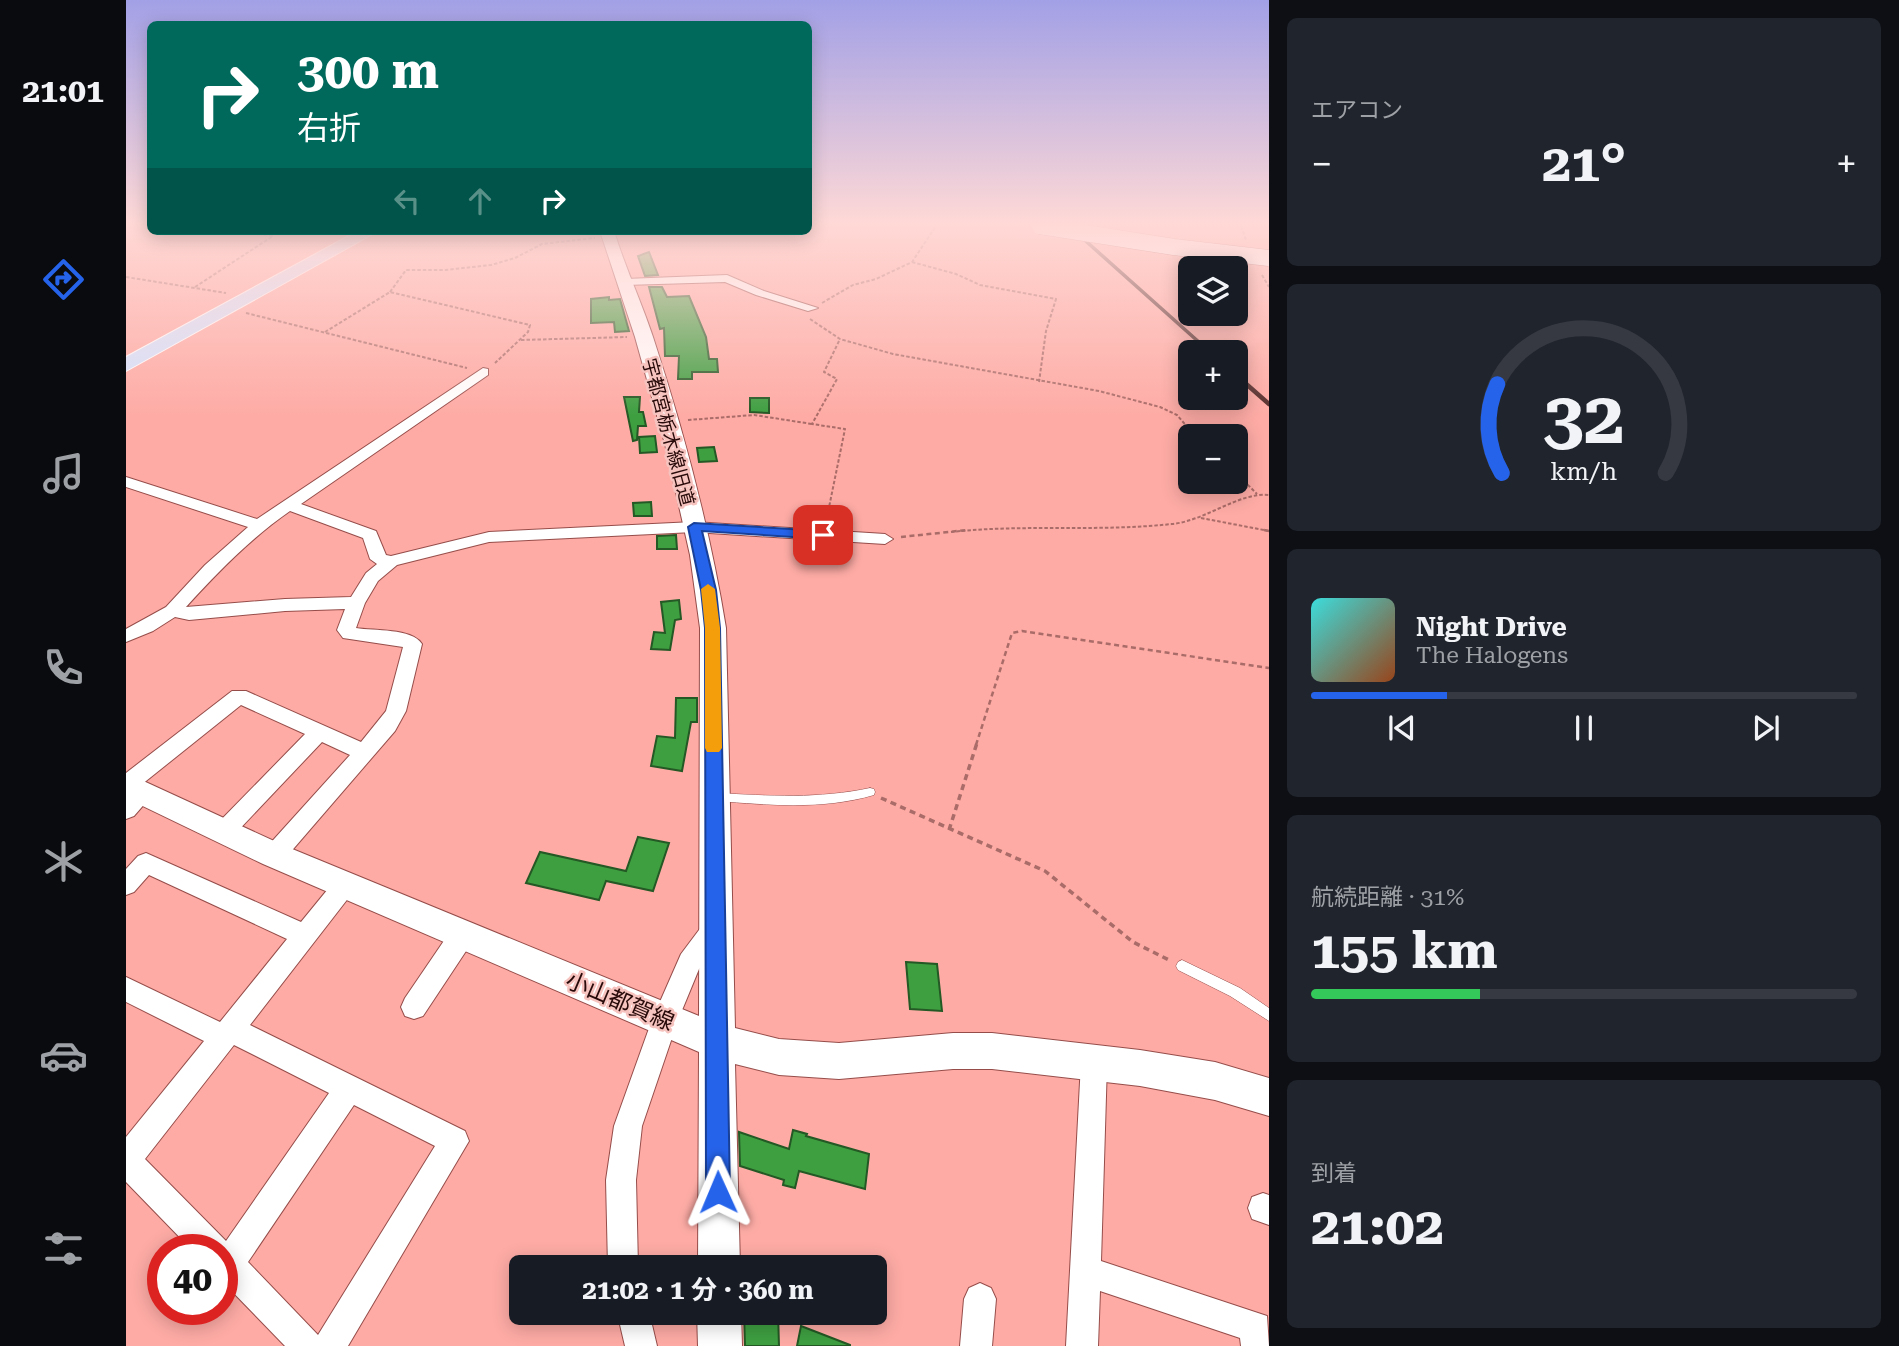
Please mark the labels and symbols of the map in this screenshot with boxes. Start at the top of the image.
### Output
street label: 宇都宮栃木線旧道 [638,356,699,509]
pin [793,505,853,565]
street label: 小山都賀線 [562,967,678,1036]
position arrow [681,1155,755,1229]
speed limit sign: 40 [147,1234,238,1325]

